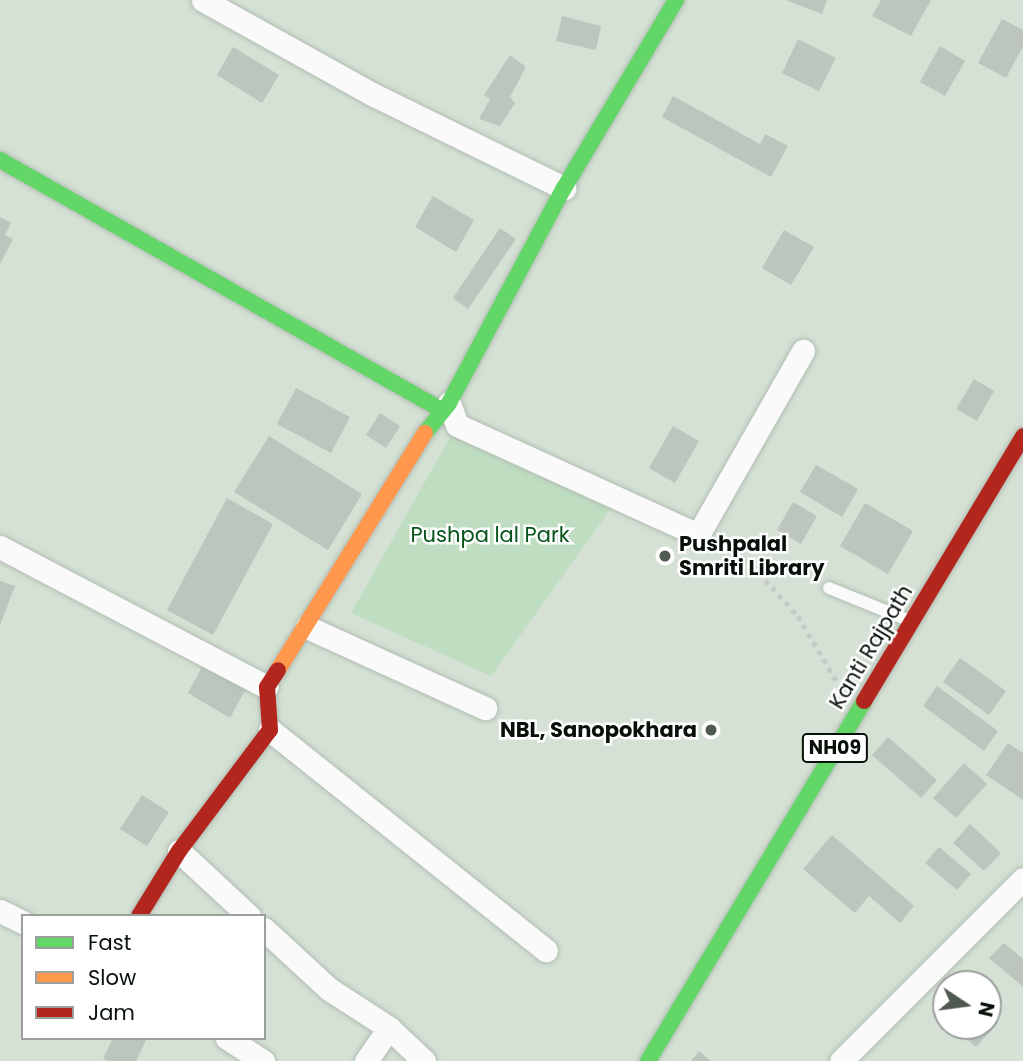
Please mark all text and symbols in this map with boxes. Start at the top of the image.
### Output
park label: Pushpa lal Park [410,522,570,548]
place label: Pushpalal Smriti Library [679,531,824,581]
marker: Pushpalal Smriti Library [657,548,673,564]
street label: Kanti Rajpath [824,580,918,714]
place label: NBL, Sanopokhara [500,717,697,743]
marker: NBL, Sanopokhara [703,722,719,738]
road number: NH09 [802,733,868,764]
legend [21,914,266,1040]
text: Fast [88,928,131,957]
text: Slow [88,963,136,992]
north arrow [932,970,1002,1040]
text: Jam [88,998,135,1027]
text: N [971,999,1001,1019]

